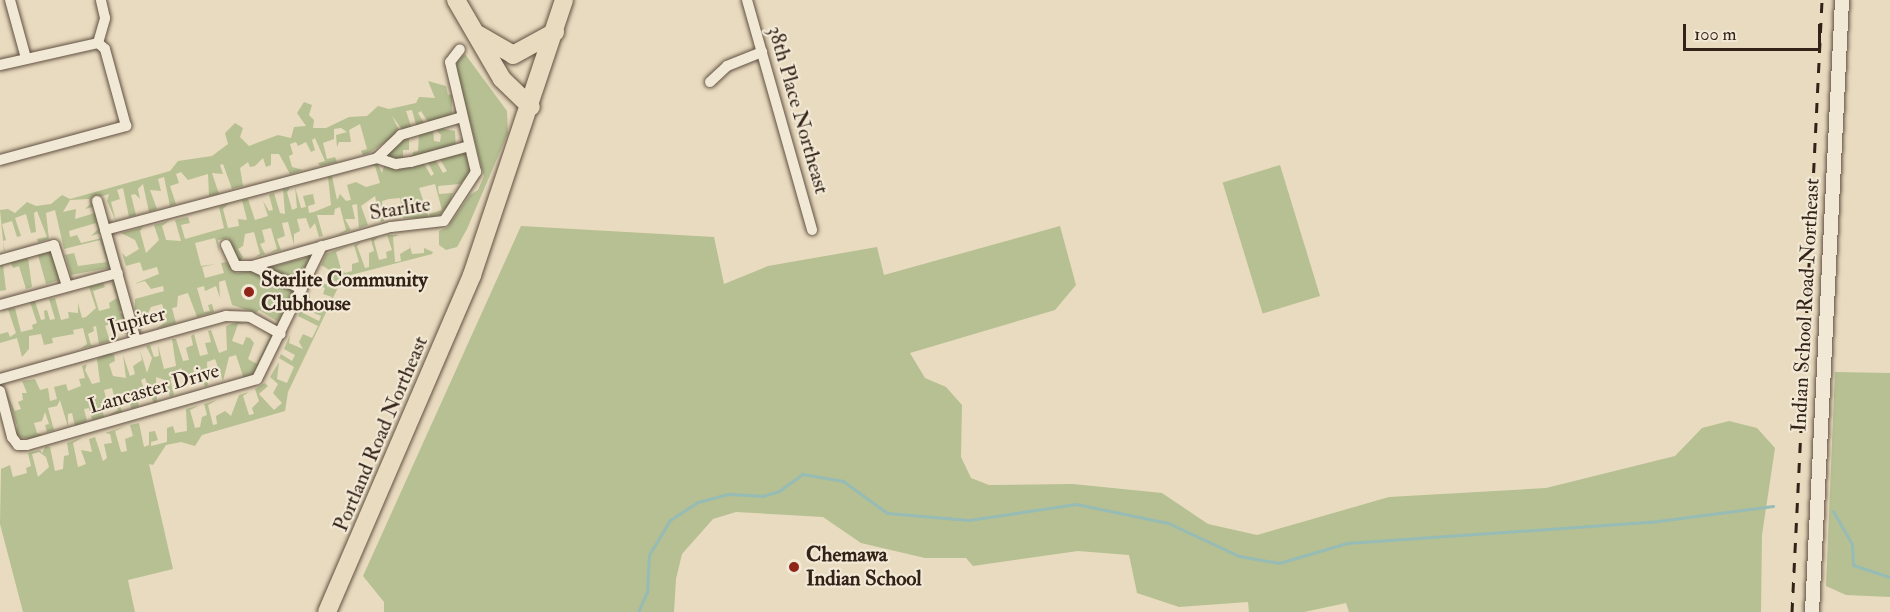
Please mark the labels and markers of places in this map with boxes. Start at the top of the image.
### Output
place label: Starlite Community Clubhouse [261,267,428,317]
marker: Starlite Community Clubhouse [242,285,256,299]
place label: Chemawa Indian School [806,542,922,592]
marker: Chemawa Indian School [787,560,801,574]

